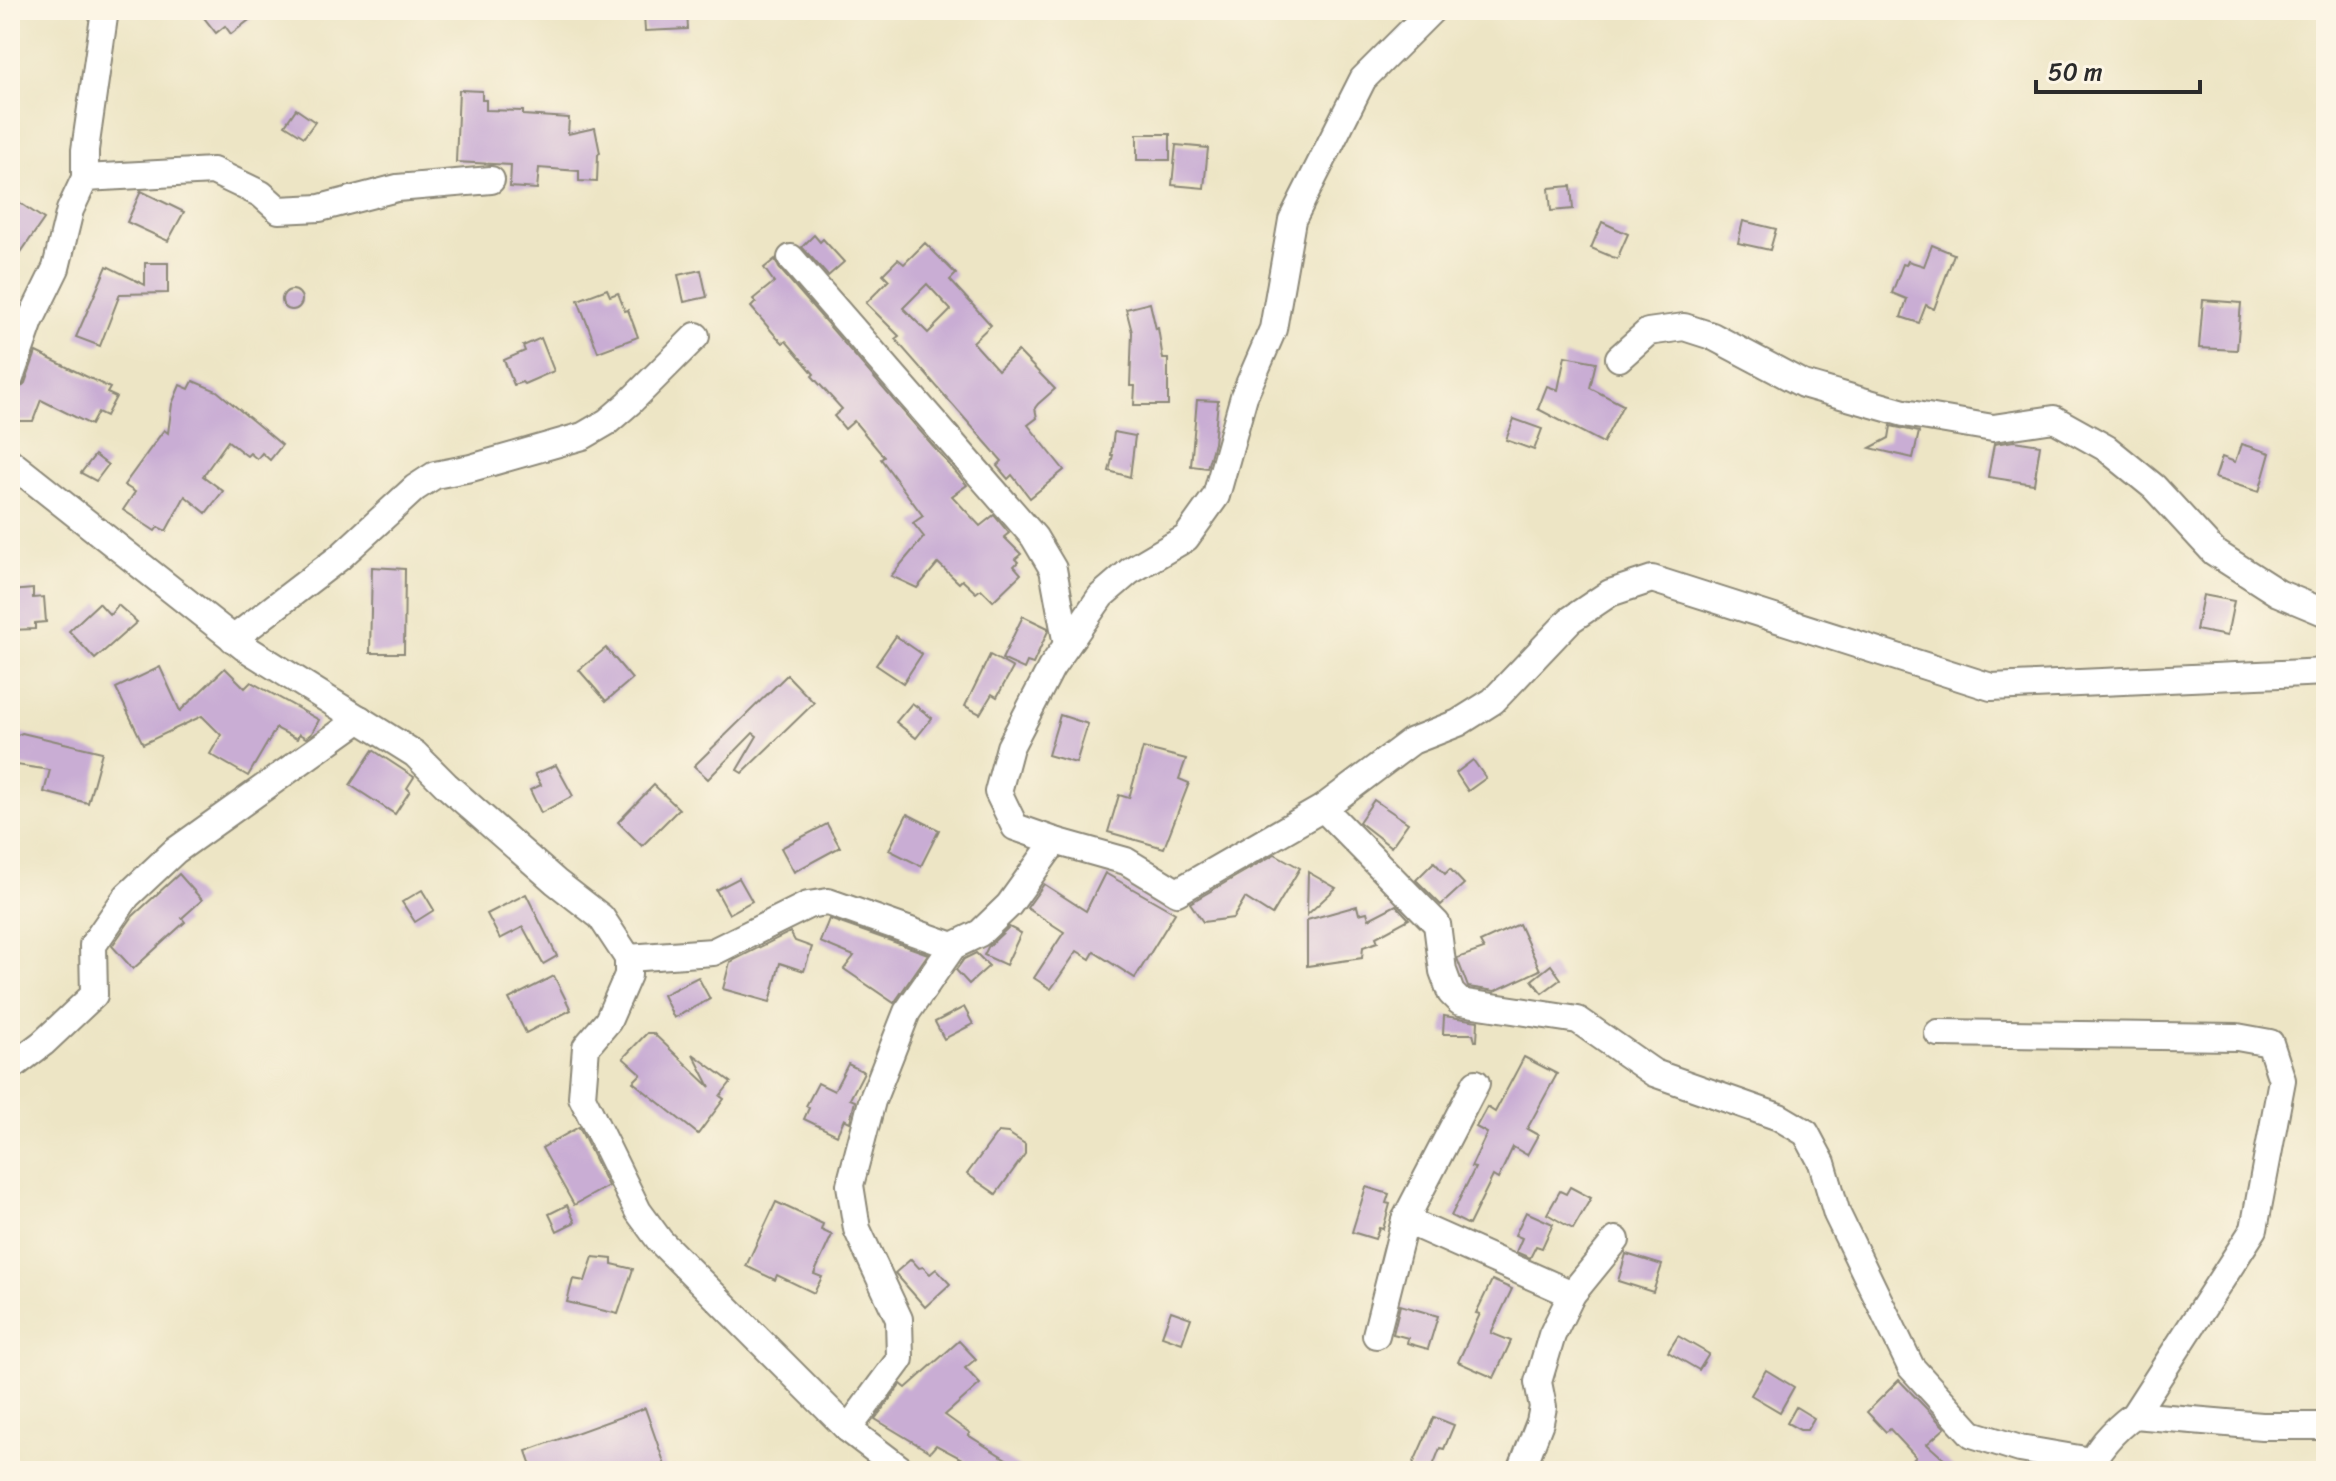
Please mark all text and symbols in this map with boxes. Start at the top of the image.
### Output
scale bar [2036,44,2200,94]
text: 50 m [2048,51,2103,93]

